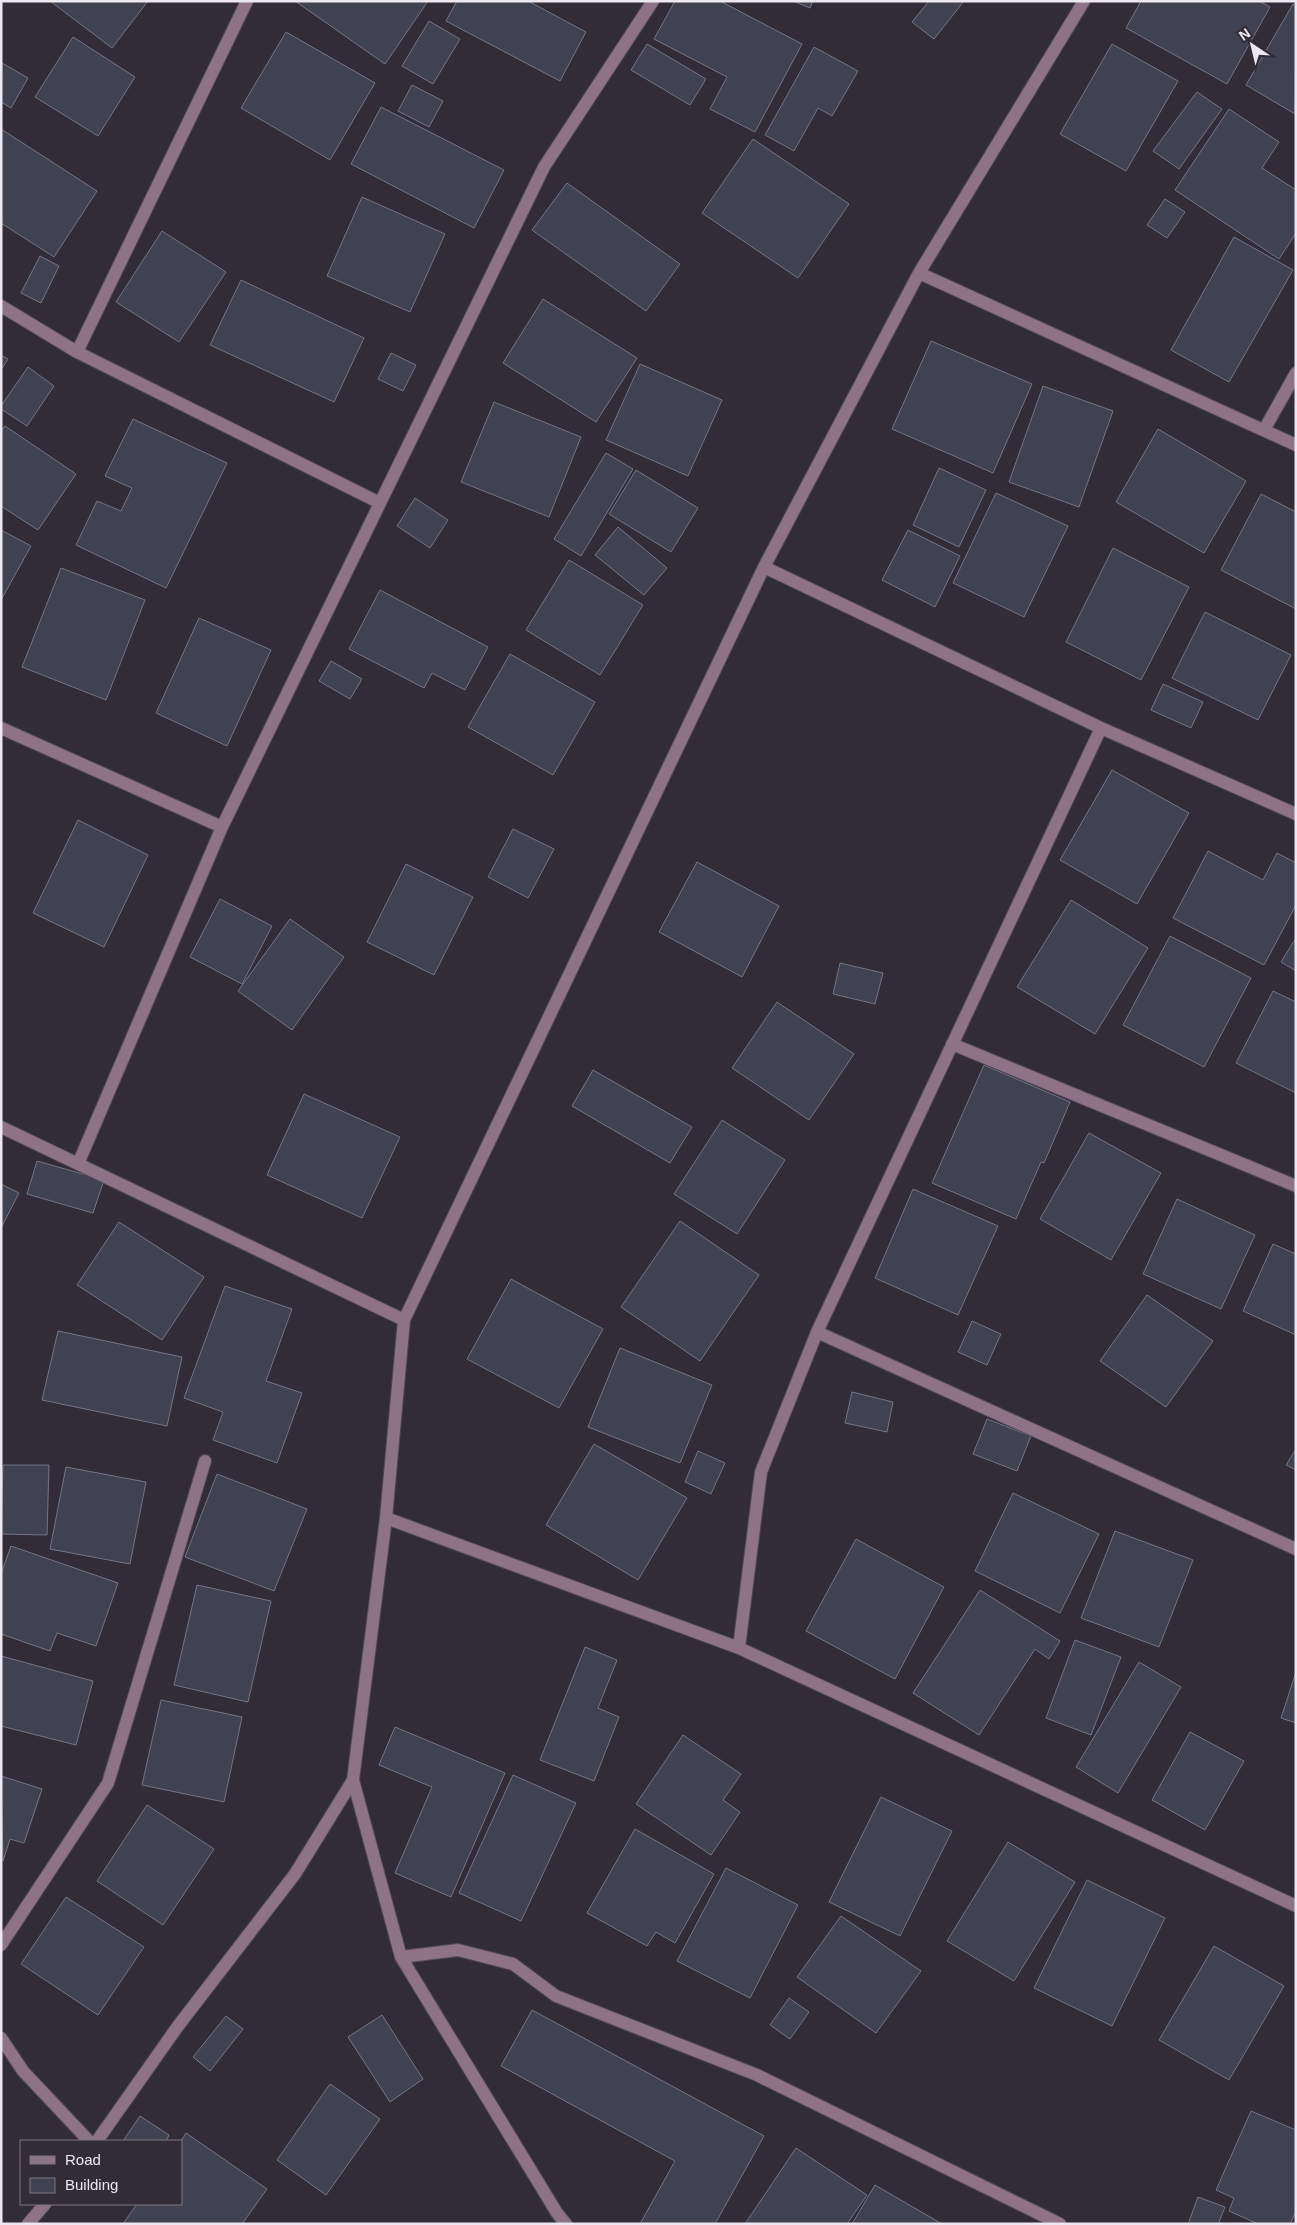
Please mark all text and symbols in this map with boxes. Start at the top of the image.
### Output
north arrow [1227,20,1277,70]
text: N [1236,25,1253,44]
legend [20,2140,182,2205]
text: Road [65,2151,101,2168]
text: Building [65,2176,118,2193]

